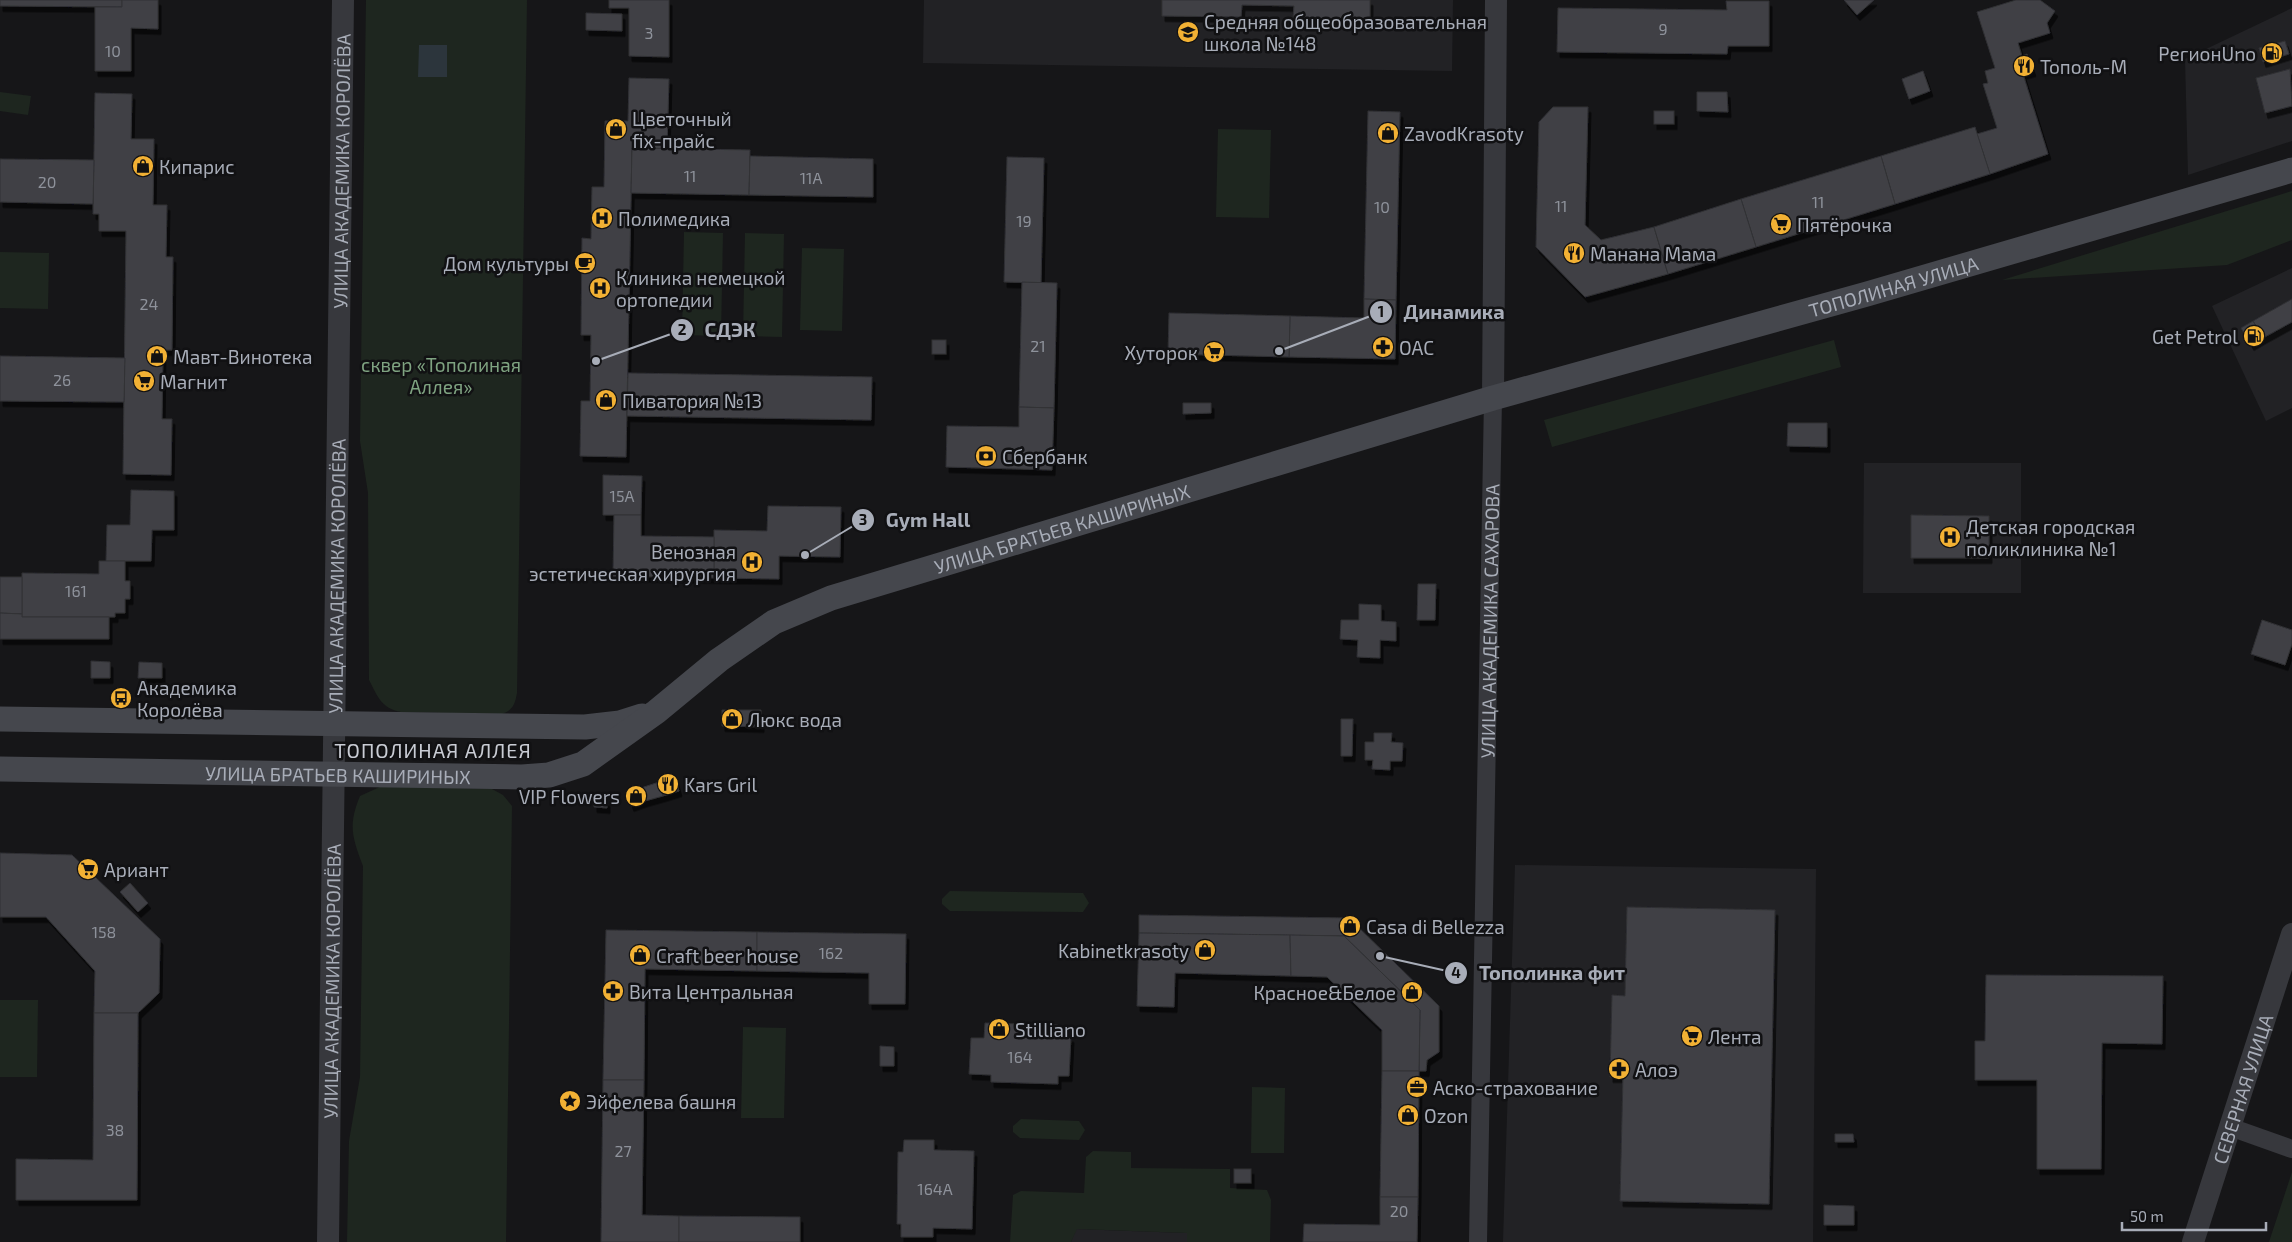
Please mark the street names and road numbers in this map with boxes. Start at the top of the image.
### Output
street label: УЛИЦА АКАДЕМИКА КОРОЛЁВА [328,33,354,309]
street label: ТОПОЛИНАЯ УЛИЦА [1806,251,1981,321]
street label: УЛИЦА АКАДЕМИКА КОРОЛЁВА [323,438,349,714]
street label: УЛИЦА БРАТЬЕВ КАШИРИНЫХ [931,479,1193,578]
street label: УЛИЦА АКАДЕМИКА САХАРОВА [1475,484,1503,759]
street label: УЛИЦА БРАТЬЕВ КАШИРИНЫХ [205,761,471,788]
street label: УЛИЦА АКАДЕМИКА КОРОЛЁВА [318,843,344,1119]
street label: СЕВЕРНАЯ УЛИЦА [2207,1011,2277,1166]

